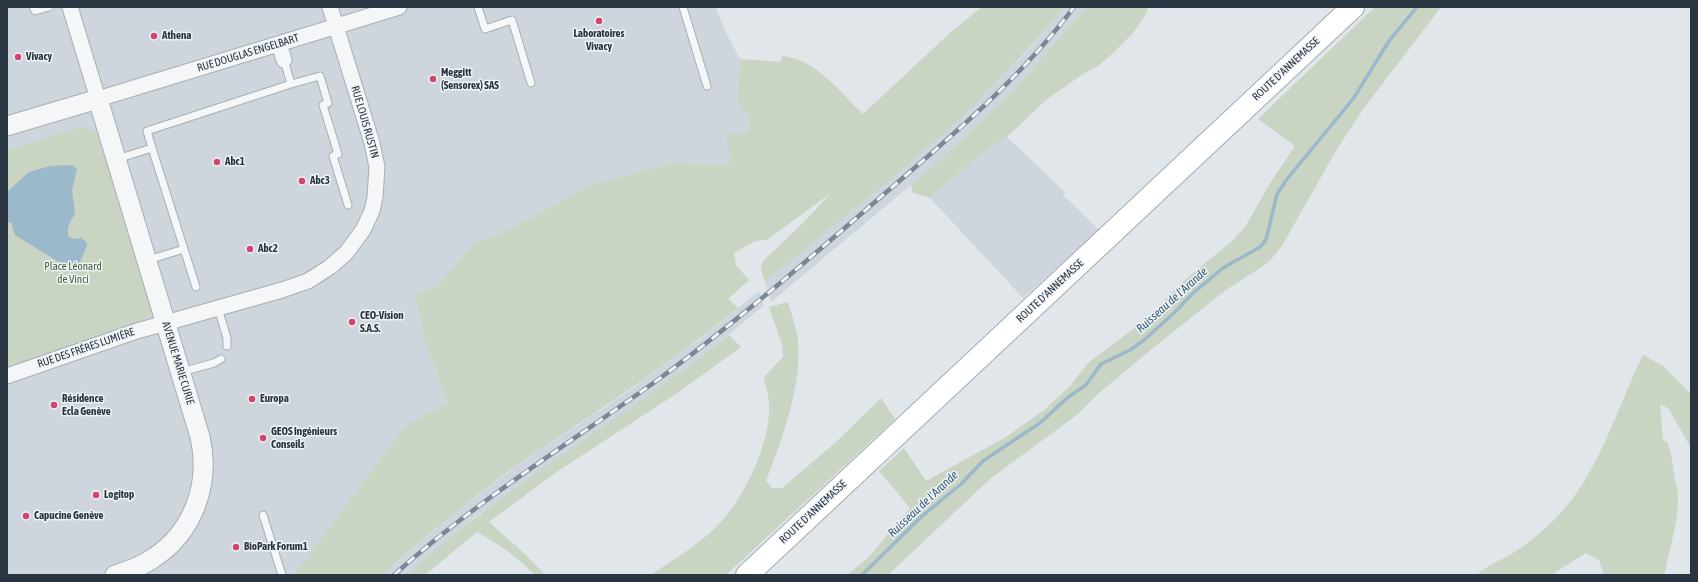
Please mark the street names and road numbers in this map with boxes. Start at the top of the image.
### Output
street label: RUE DOUGLAS ENGELBART [196,31,300,75]
street label: ROUTE D'ANNEMASSE [1250,34,1322,104]
street label: RUE LOUIS RUSTIN [348,84,382,160]
street label: ROUTE D'ANNEMASSE [1014,256,1086,326]
street label: AVENUE MARIE CURIE [159,320,197,406]
street label: RUE DES FRÈRES LUMIÈRE [36,325,136,371]
street label: ROUTE D'ANNEMASSE [777,477,849,547]

